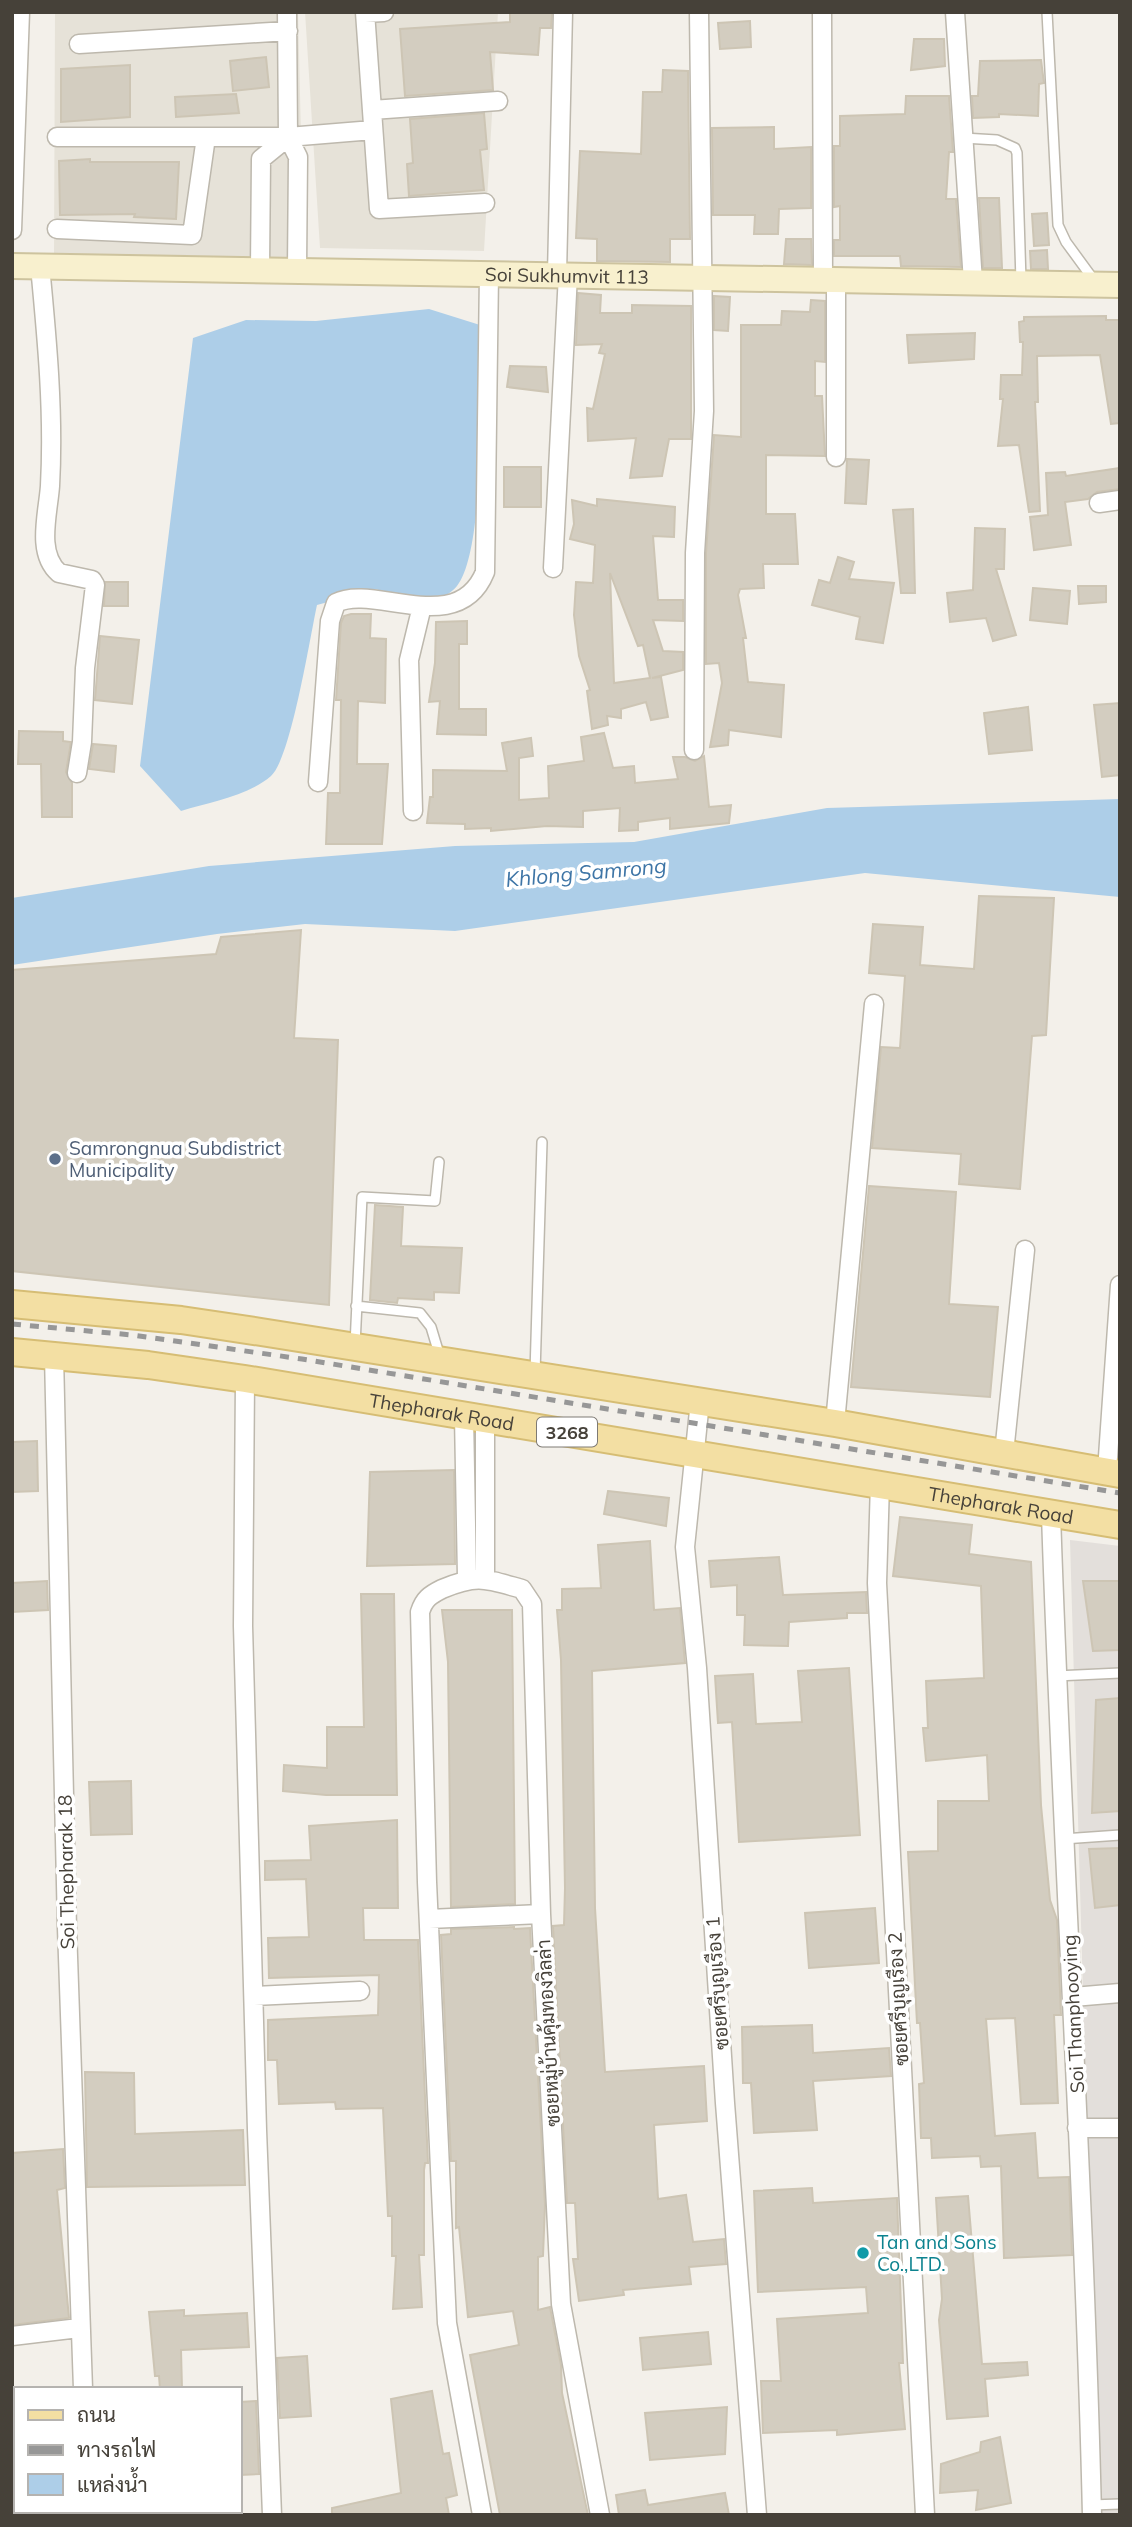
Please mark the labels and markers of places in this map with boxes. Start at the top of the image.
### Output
place label: Samrongnua Subdistrict Municipality [69,1136,282,1182]
marker: Samrongnua Subdistrict Municipality [47,1151,63,1167]
place label: Tan and Sons Co.,LTD. [877,2230,997,2276]
marker: Tan and Sons Co.,LTD. [855,2245,871,2261]

